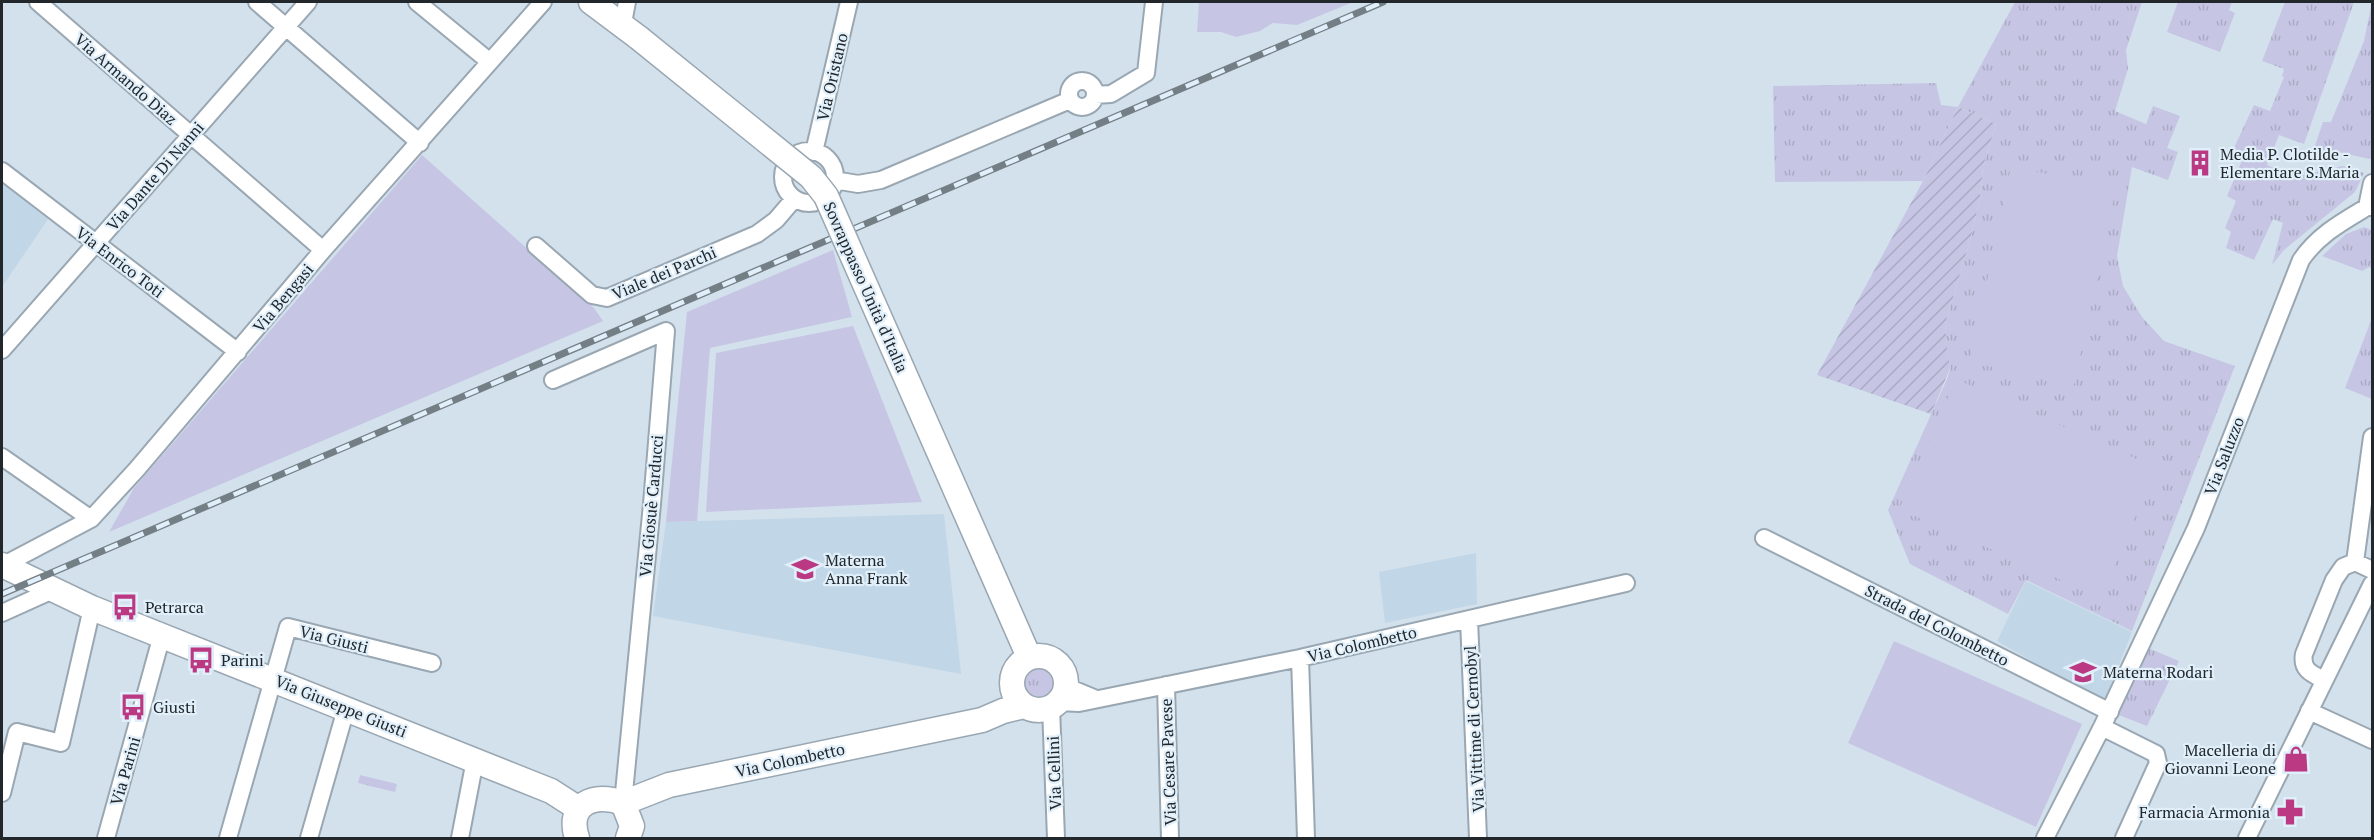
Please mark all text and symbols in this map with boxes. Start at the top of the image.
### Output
street label: Via Armando Diaz [70,28,182,130]
street label: Via Oristano [811,31,853,123]
street label: Via Dante Di Nanni [101,117,209,235]
place label: Media P. Clotilde - Elementare S.Maria [2220,143,2360,183]
building icon: Media P. Clotilde - Elementare S.Maria [2185,148,2215,178]
street label: Sovrappasso Unità d'Italia [818,198,914,376]
street label: Via Enrico Toti [71,221,169,303]
street label: Viale dei Parchi [608,241,720,305]
street label: Via Bengasi [248,259,318,337]
street label: Via Saluzzo [2199,414,2249,498]
street label: Via Giosuè Carducci [634,434,668,578]
place label: Materna Anna Frank [825,549,908,589]
school or university icon: Materna Anna Frank [790,554,820,584]
street label: Strada del Colombetto [1861,579,2013,671]
bus stop icon: Petrarca [110,592,140,622]
place label: Petrarca [145,596,204,618]
street label: Via Giusti [297,620,371,658]
street label: Via Colombetto [1305,621,1419,667]
bus stop icon: Parini [186,645,216,675]
street label: Via Vittime di Cernobyl [1459,645,1489,813]
place label: Parini [221,649,264,671]
school or university icon: Materna Rodari [2068,657,2098,687]
place label: Materna Rodari [2103,661,2213,683]
street label: Via Giuseppe Giusti [272,669,410,743]
bus stop icon: Giusti [118,692,148,722]
place label: Giusti [153,696,196,718]
street label: Via Cesare Pavese [1155,698,1181,826]
street label: Via Parini [105,734,145,808]
street label: Via Cellini [1042,735,1066,811]
street label: Via Colombetto [733,738,847,782]
place label: Macelleria di Giovanni Leone [2164,739,2276,779]
shop icon: Macelleria di Giovanni Leone [2281,744,2311,774]
pharmacy icon: Farmacia Armonia [2275,797,2305,827]
place label: Farmacia Armonia [2139,801,2270,823]

